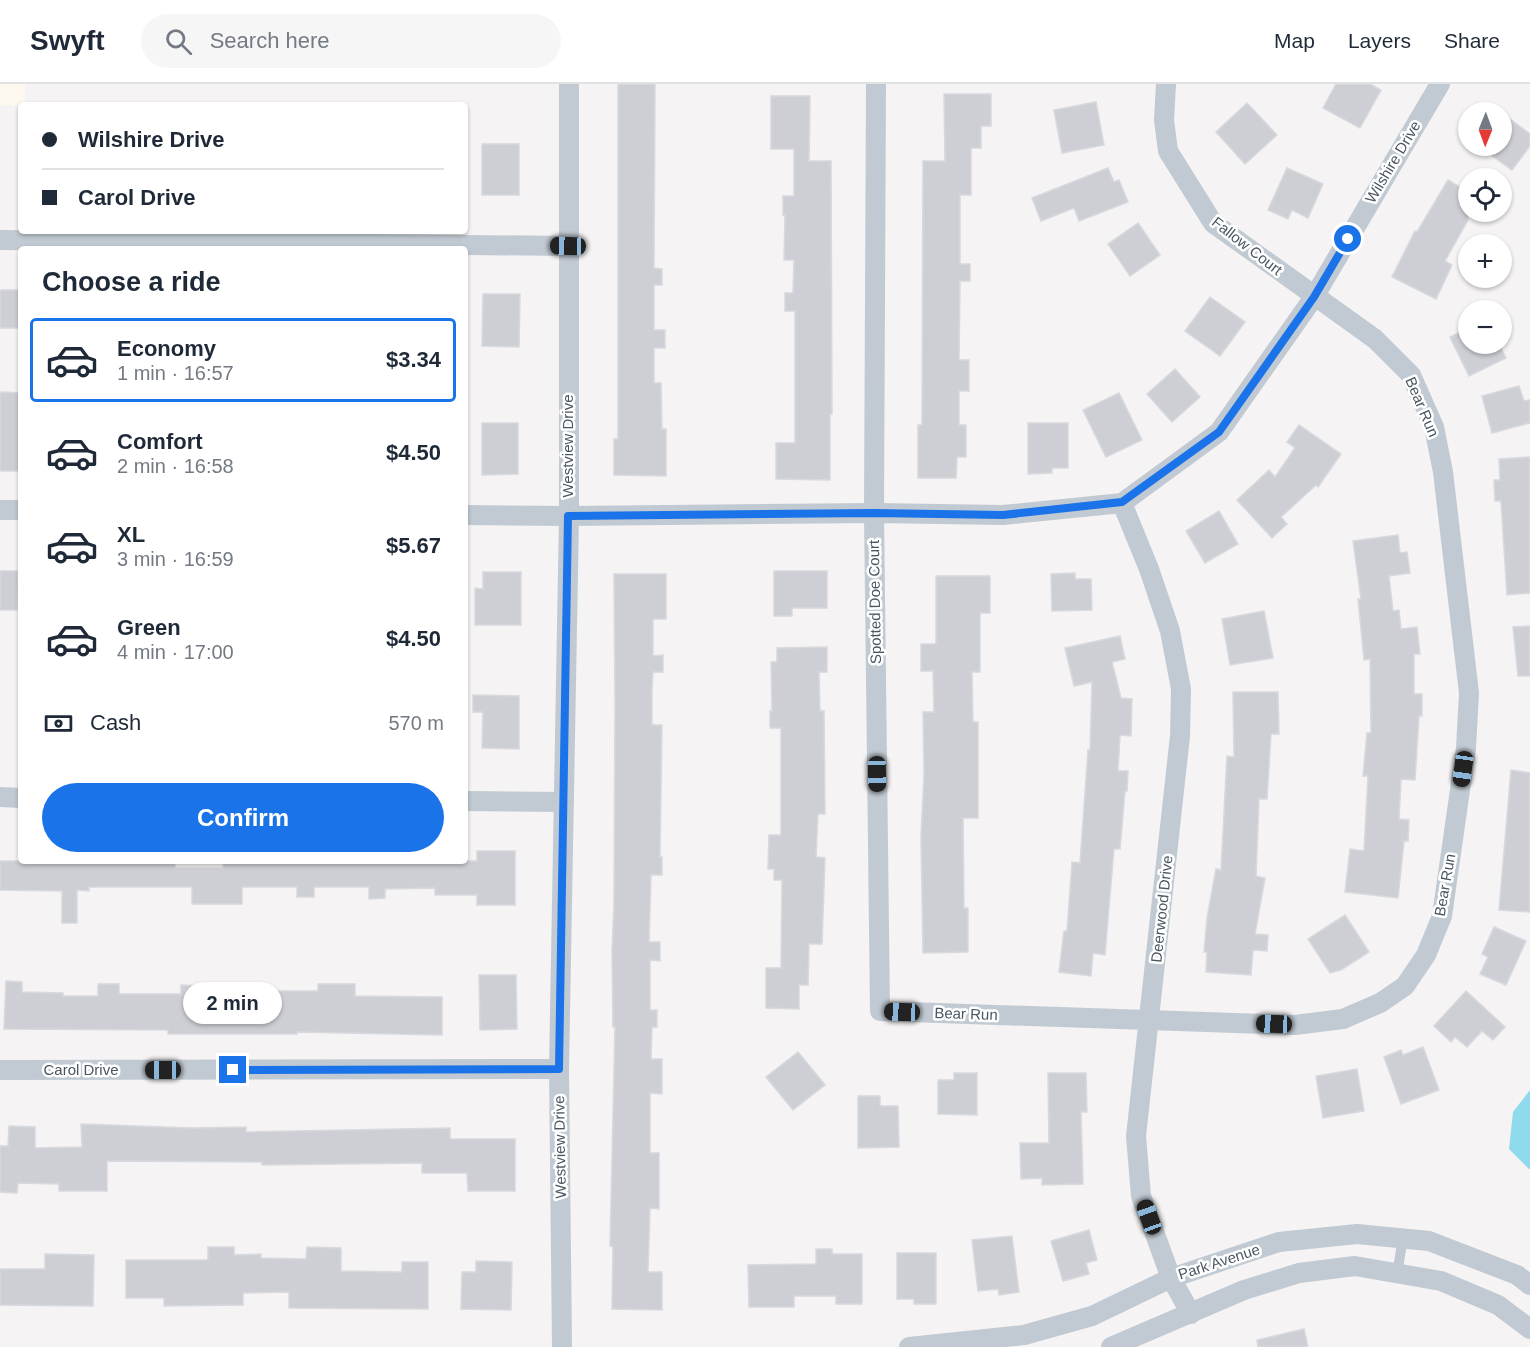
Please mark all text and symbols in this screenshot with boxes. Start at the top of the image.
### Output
search box [141,14,561,68]
text: Swyft [30,25,105,56]
icon: search [162,25,195,58]
text: Search here [210,28,330,53]
text: Map [1274,29,1315,52]
text: Layers [1348,29,1411,52]
text: Share [1444,29,1500,52]
north arrow [1458,102,1512,156]
map controls [1458,102,1512,354]
street label: Wilshire Drive [1361,118,1424,206]
text: Wilshire Drive [78,127,225,152]
button: locate [1458,168,1512,222]
text: Carol Drive [78,185,195,210]
street label: Fallow Court [1209,213,1286,279]
route start [1334,225,1361,252]
button: + [1458,234,1512,288]
car [550,237,586,255]
text: Choose a ride [42,267,221,297]
button: − [1458,300,1512,354]
icon: car [45,333,99,387]
text: Economy [117,336,216,361]
text: $3.34 [386,347,441,372]
text: 1 min · 16:57 [117,362,234,384]
street label: Bear Run [1402,374,1443,439]
street label: Westview Drive [559,394,576,498]
icon: car [45,426,99,480]
text: Comfort [117,429,203,454]
text: $4.50 [386,440,441,465]
text: 2 min · 16:58 [117,455,234,477]
icon: car [45,519,99,573]
text: XL [117,522,145,547]
text: $5.67 [386,533,441,558]
street label: Spotted Doe Court [865,539,884,664]
text: 3 min · 16:59 [117,548,234,570]
icon: car [45,612,99,666]
text: Green [117,615,181,640]
text: $4.50 [386,626,441,651]
text: 4 min · 17:00 [117,641,234,663]
icon: cash [42,707,75,740]
text: Cash [90,710,141,735]
text: 570 m [388,712,444,734]
car [1452,750,1474,788]
car [868,756,886,792]
button: Confirm [42,783,444,852]
street label: Bear Run [1431,852,1458,918]
street label: Deerwood Drive [1147,855,1176,963]
callout: 2 min [184,983,282,1025]
text: 2 min [206,992,259,1014]
car [884,1002,920,1022]
street label: Bear Run [934,1004,998,1023]
car [1256,1014,1292,1034]
route end [219,1056,246,1083]
street label: Carol Drive [43,1061,119,1078]
car [145,1061,181,1079]
street label: Westview Drive [550,1095,569,1199]
car [1134,1197,1164,1237]
street label: Park Avenue [1176,1240,1262,1283]

